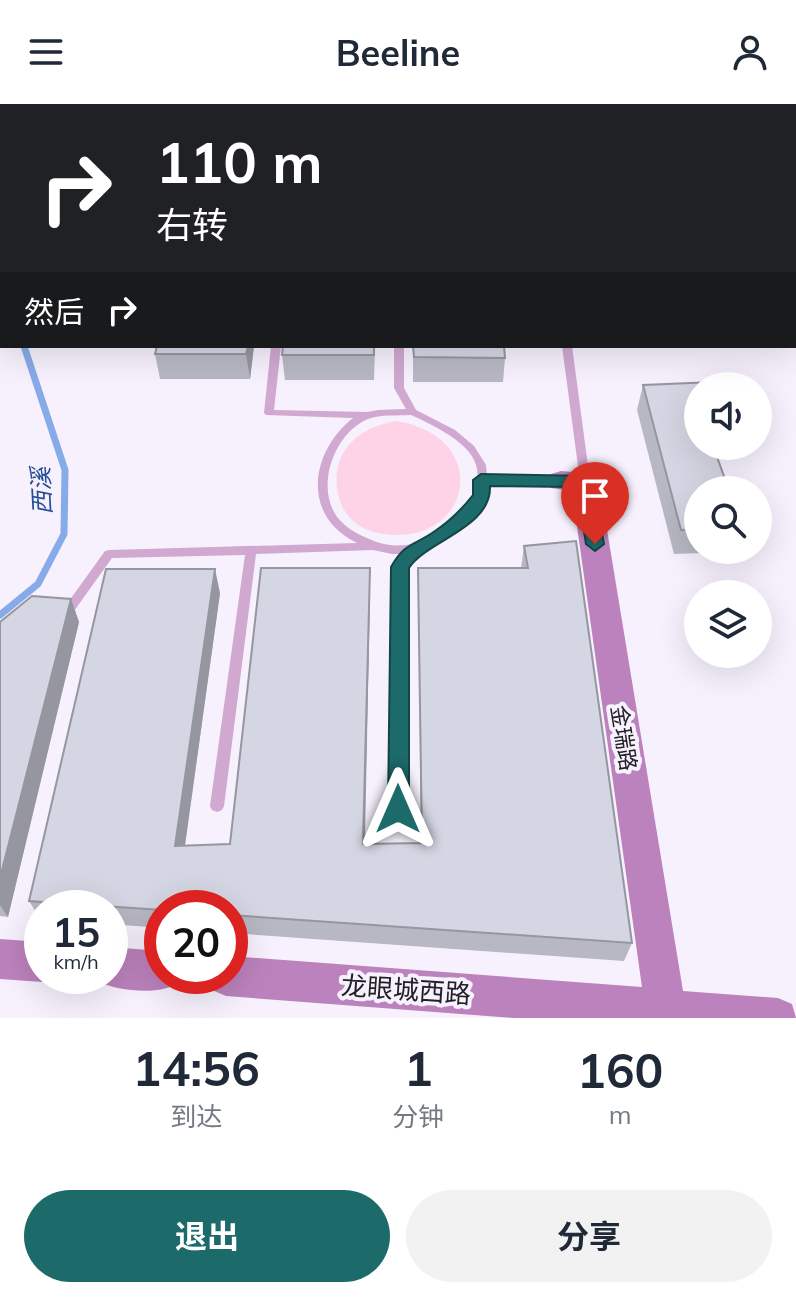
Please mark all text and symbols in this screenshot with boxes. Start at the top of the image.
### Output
icon: menu [24,30,68,74]
text: Beeline [336,30,460,75]
icon: person [728,30,772,74]
text: 110 m [156,127,323,197]
icon: right [24,136,128,240]
text: 右转 [156,202,228,247]
icon: right [100,288,144,332]
text: 然后 [24,293,84,331]
map controls [684,372,772,668]
button: sound [684,372,772,460]
pin [561,462,629,544]
water label: 西溪 [25,463,57,516]
icon: arrive [573,474,617,518]
button: search [684,476,772,564]
button: layers [684,580,772,668]
street label: 金瑞路 [605,703,643,773]
position arrow [356,767,440,851]
speed limit sign: 20 [144,890,248,994]
text: 15 [52,907,100,957]
text: km/h [53,949,99,974]
street label: 龙眼城西路 [340,969,472,1010]
text: 14:56 [133,1038,260,1098]
text: 1 [404,1038,433,1098]
text: 160 [577,1040,663,1100]
text: m [609,1098,632,1131]
text: 到达 [170,1100,222,1133]
text: 分钟 [392,1100,444,1133]
button: 退出 [24,1190,390,1282]
button: 分享 [406,1190,772,1282]

